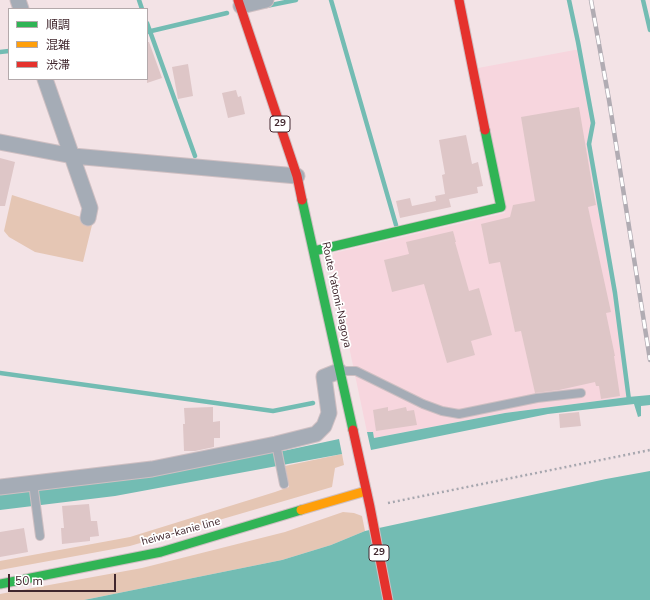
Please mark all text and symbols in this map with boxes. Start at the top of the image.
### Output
legend [8,8,148,80]
text: 順調 [46,17,70,33]
text: 混雑 [46,37,70,53]
text: 渋滞 [46,57,70,73]
road number: 29 [270,116,290,132]
street label: Route Yatomi-Nagoya [318,241,354,349]
street label: heiwa-kanie line [140,515,222,549]
road number: 29 [369,545,389,561]
scale bar [10,566,118,592]
text: 50 m [15,573,43,589]

